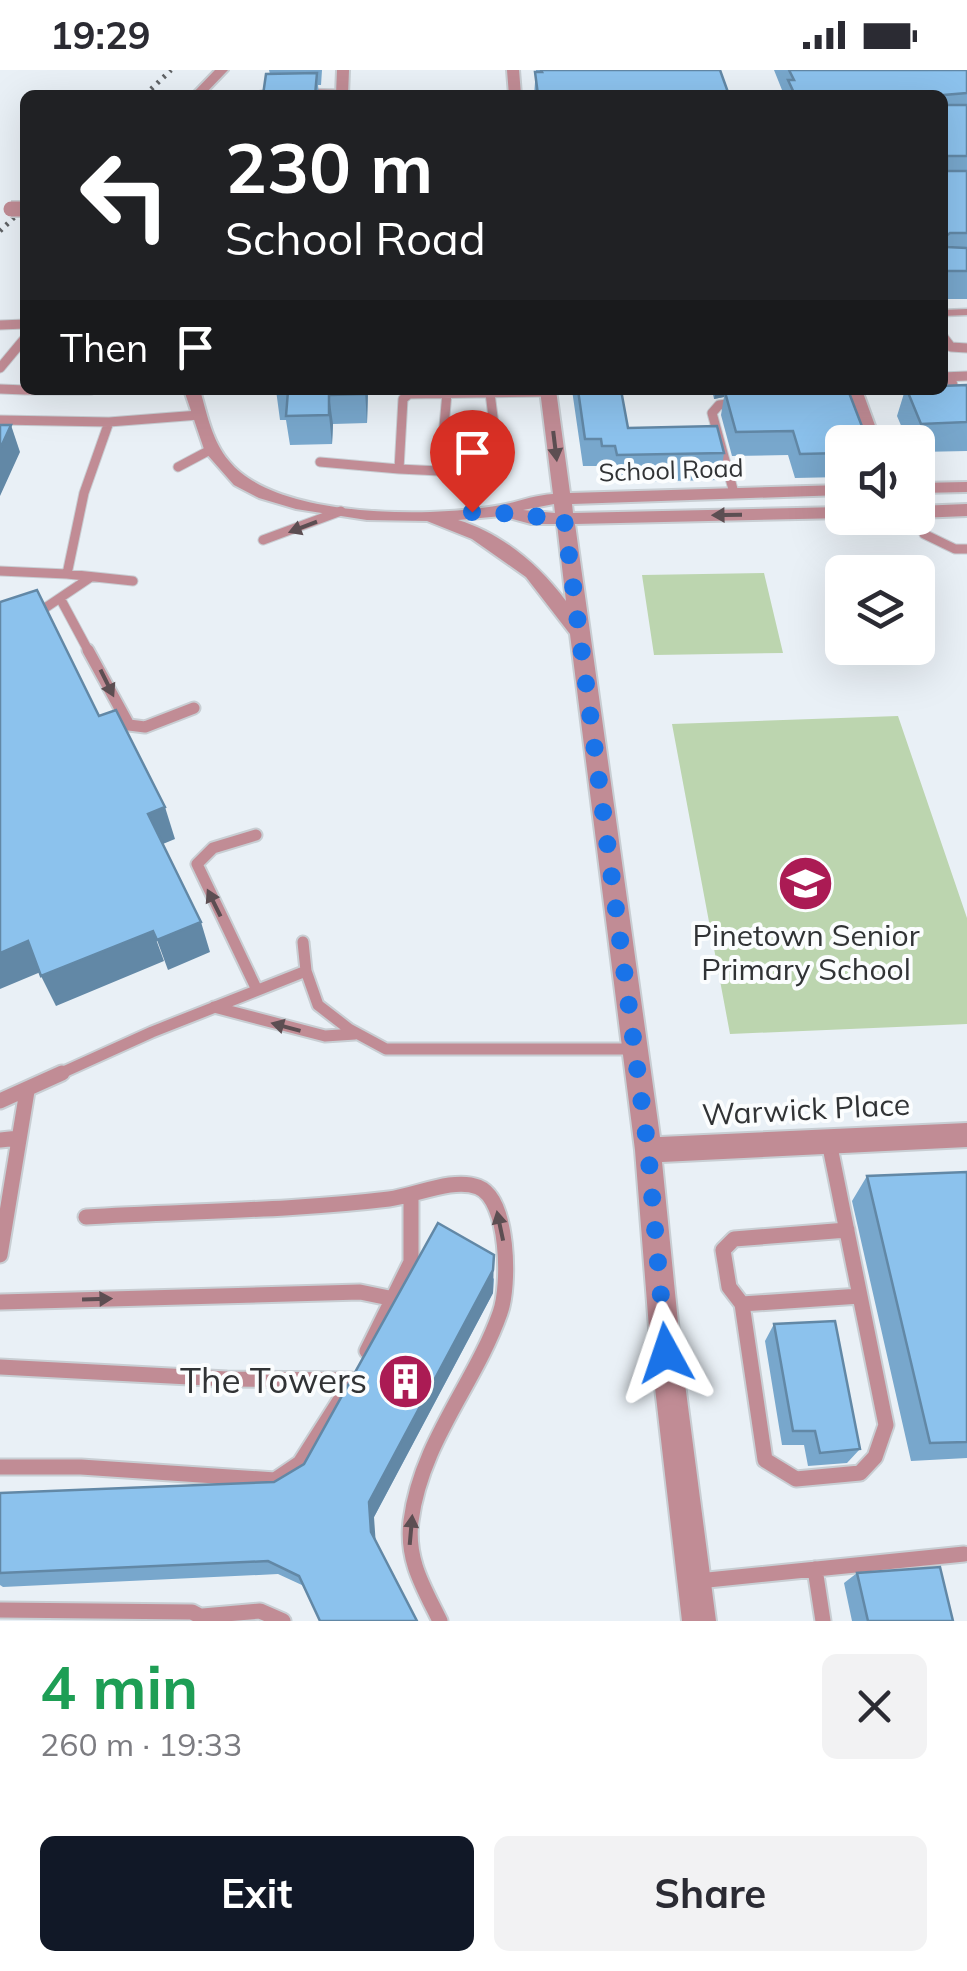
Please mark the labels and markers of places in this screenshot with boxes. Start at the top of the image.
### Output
pin [430,410,515,513]
school or university icon: Pinetown Senior Primary School [776,854,836,914]
place label: Pinetown Senior Primary School [692,916,920,988]
building icon: The Towers [376,1351,436,1411]
place label: The Towers [180,1358,367,1402]

